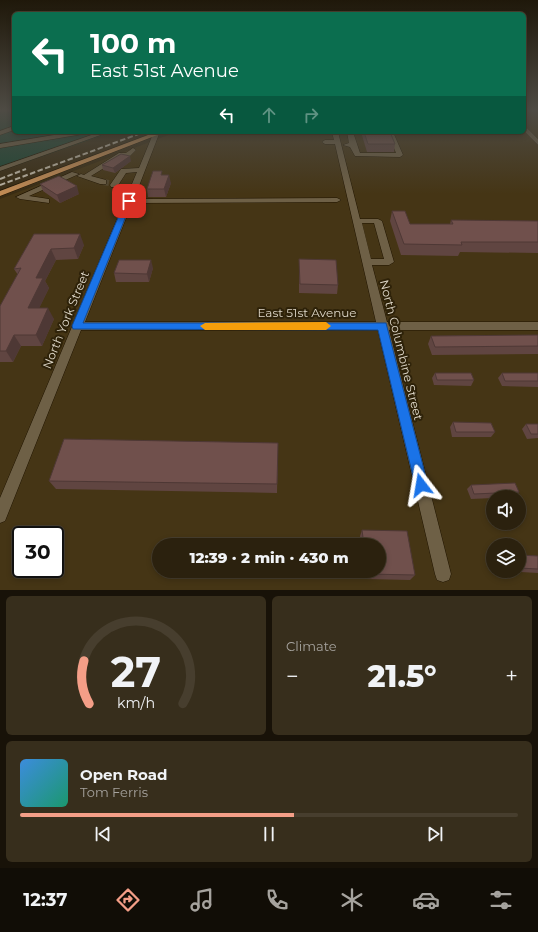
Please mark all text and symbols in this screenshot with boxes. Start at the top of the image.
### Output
text: 100 m [90,26,176,60]
icon: left [24,28,76,80]
text: East 51st Avenue [90,60,239,82]
icon: left [216,104,238,126]
icon: ahead [258,104,280,126]
icon: right [300,104,322,126]
pin [112,184,146,218]
icon: arrive [118,190,140,212]
street label: North York Street [39,269,92,371]
street label: North Columbine Street [377,278,426,422]
street label: East 51st Avenue [257,305,357,320]
position arrow [400,464,442,506]
map controls [486,490,526,578]
button: sound [486,490,526,530]
speed limit sign: 30 [12,526,64,578]
button: layers [486,538,526,578]
text: 12:39 · 2 min · 430 m [189,548,349,567]
text: Climate [286,638,337,654]
text: 27 [111,646,161,696]
text: 21.5° [367,658,437,695]
text: − [286,663,299,690]
text: + [505,663,518,690]
text: km/h [117,693,155,711]
text: Open Road [80,765,168,784]
text: Tom Ferris [80,784,148,800]
icon: previous [92,823,114,845]
icon: pause [258,823,280,845]
icon: next [424,823,446,845]
icon: directions [114,886,142,914]
icon: music [188,886,216,914]
icon: phone [263,886,291,914]
icon: climate [338,886,366,914]
icon: car [412,886,440,914]
icon: filters [487,886,515,914]
text: 12:37 [23,889,67,911]

